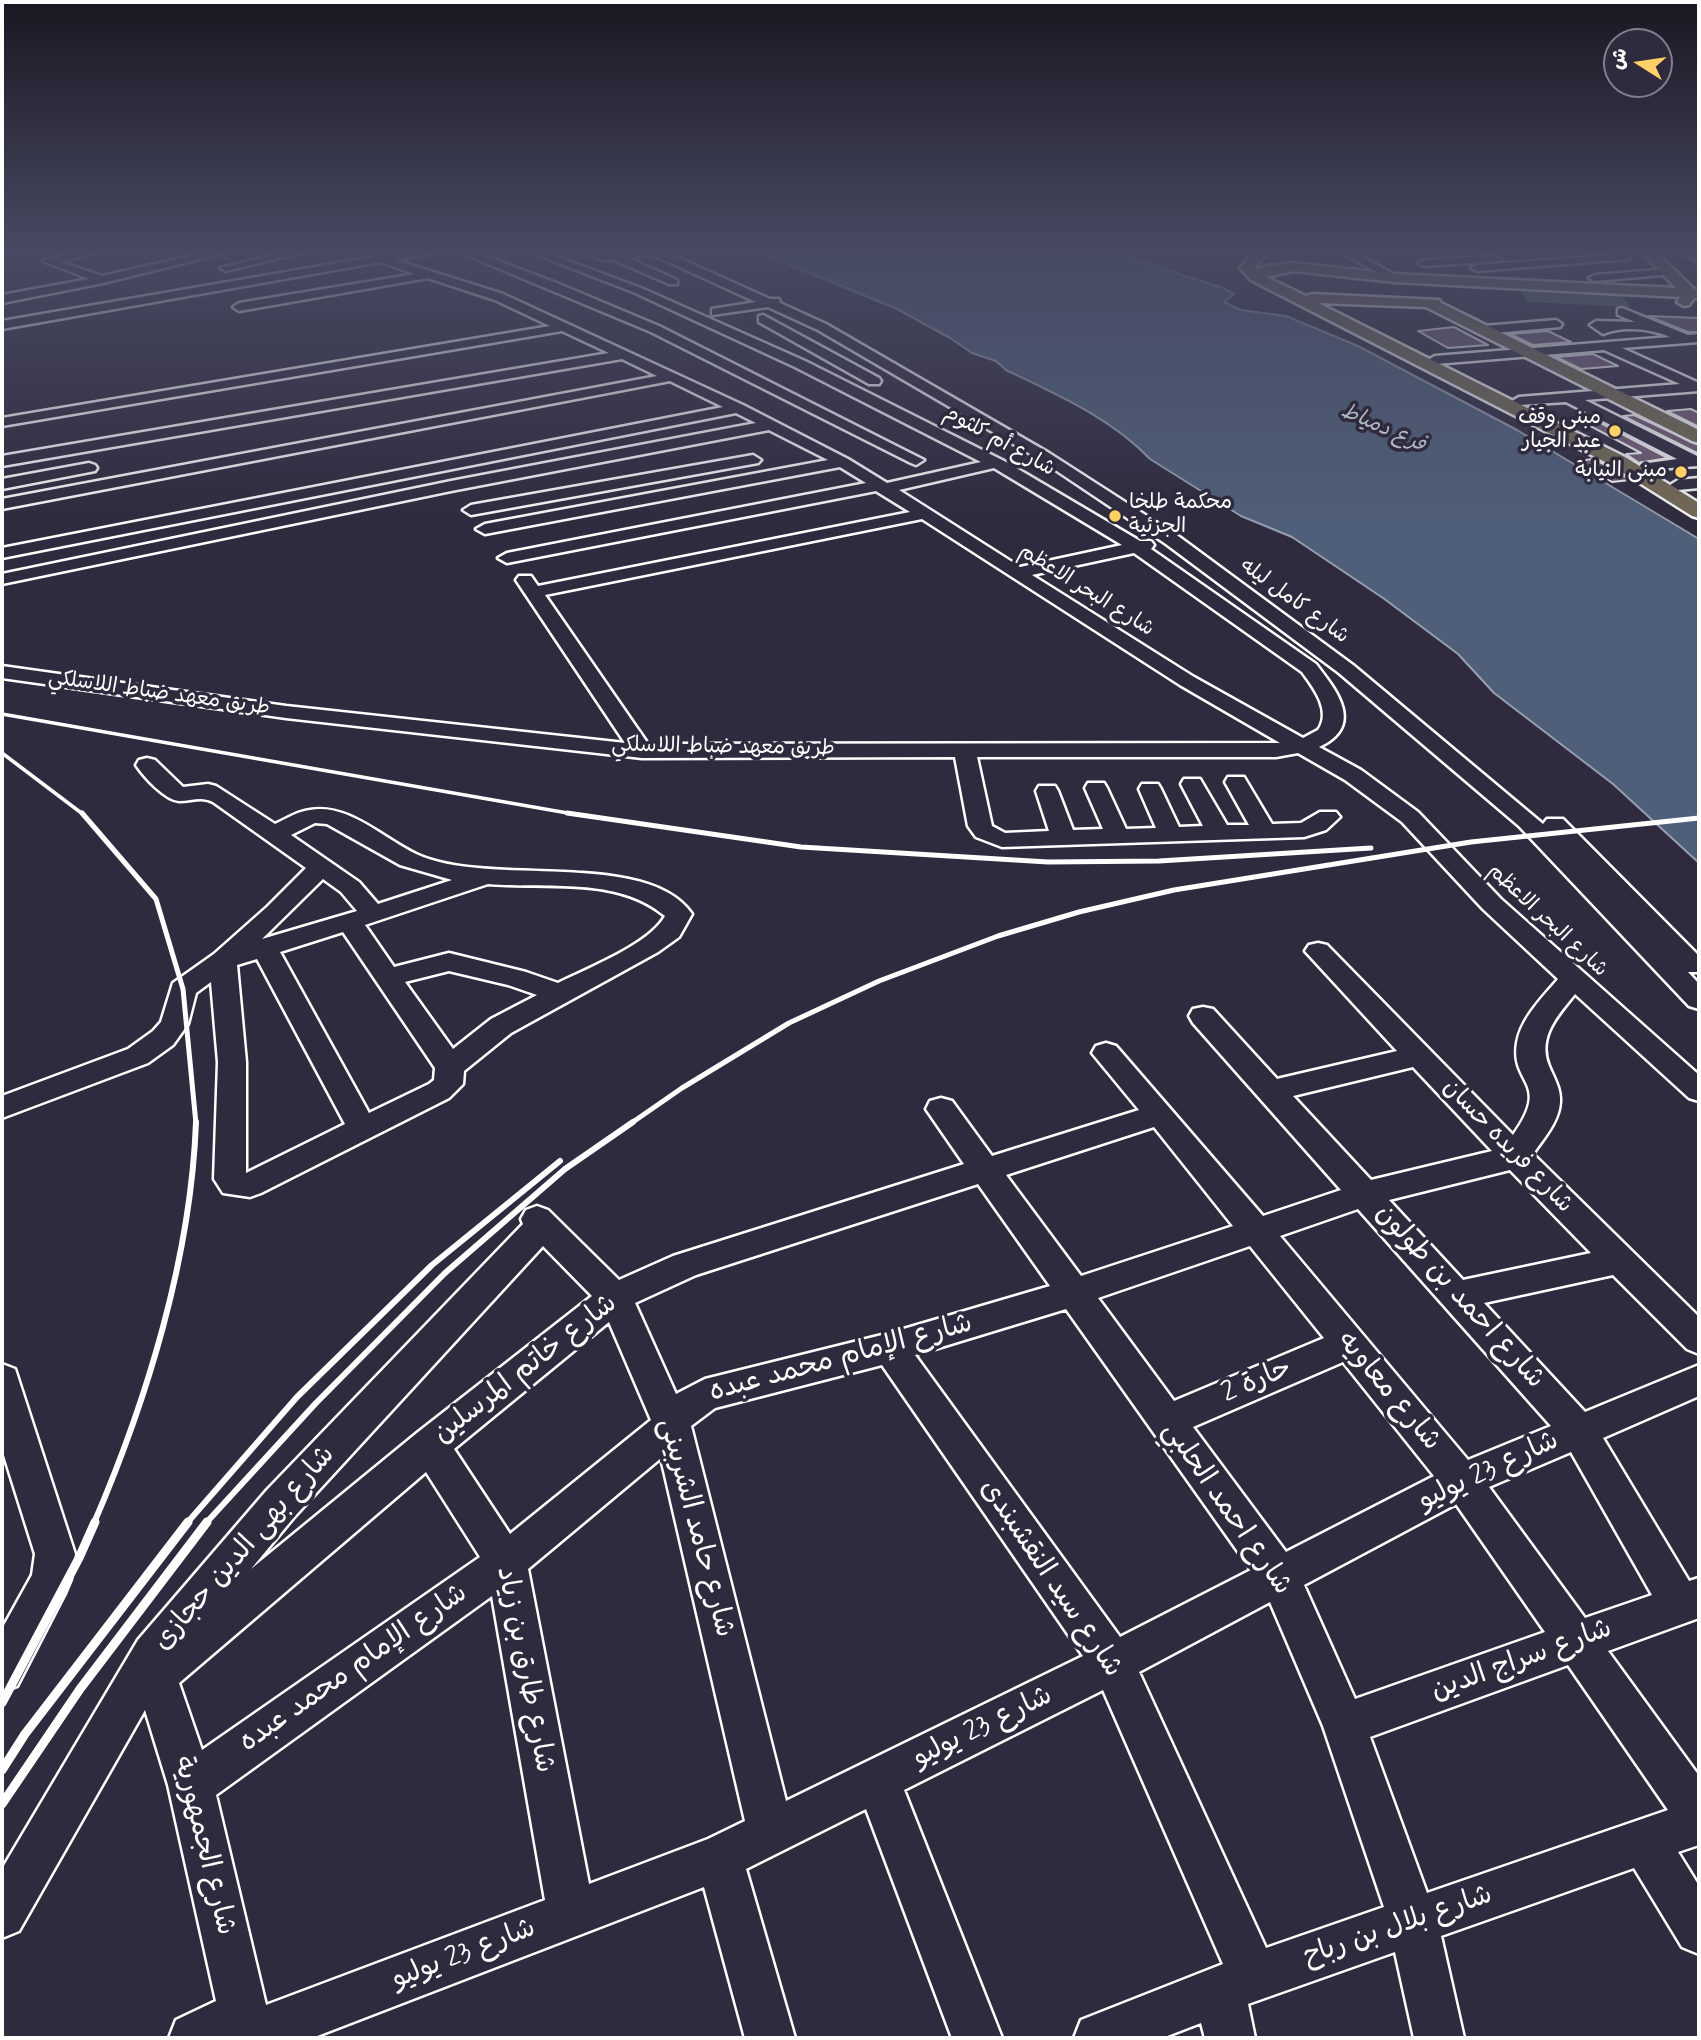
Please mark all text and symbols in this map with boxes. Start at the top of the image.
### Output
north arrow [1603,28,1673,98]
text: ش [1605,46,1633,72]
water label: فرع دمياط [1337,399,1429,459]
street label: شارع أم كلثوم [939,401,1059,483]
place label: مبنى وقف عبد الجيار [1518,406,1601,456]
marker: مبنى وقف عبد الجيار [1607,423,1623,439]
place label: مبنى النيابة [1575,459,1667,485]
marker: مبنى النيابة [1673,464,1689,480]
place label: محكمة طلخا الجزئية [1129,491,1232,541]
marker: محكمة طلخا الجزئية [1107,508,1123,524]
street label: شارع البحر الاعظم [1014,539,1158,643]
street label: شارع كامل ليله [1235,554,1353,650]
street label: طريق معهد ضباط اللاسلكي [47,666,271,722]
street label: طريق معهد ضباط اللاسلكي [611,733,835,763]
street label: شارع البحر الاعظم [1482,859,1612,983]
street label: شارع فريده حسان [1436,1074,1578,1220]
street label: شارع احمد بن طولون [1367,1197,1551,1397]
street label: شارع خاتم المرسلين [427,1288,625,1452]
street label: شارع الإمام محمد عبده [706,1308,976,1410]
street label: شارع معاويه [1329,1326,1447,1458]
street label: حارة 2 [1217,1352,1297,1412]
street label: شارع حامد الشربينى [650,1415,740,1641]
street label: شارع احمد الحلبي [1154,1416,1298,1602]
street label: شارع 23 يوليو [1413,1425,1565,1519]
street label: شارع بهى الدين حجازى [147,1440,343,1658]
street label: شارع سيد النقشبندى [971,1474,1129,1684]
street label: شارع طارق بن زياد [488,1564,560,1776]
street label: شارع الإمام محمد عبده [233,1578,475,1760]
street label: شارع سراج الدين [1427,1613,1617,1709]
street label: شارع 23 يوليو [908,1680,1058,1776]
street label: شارع الجمهورية [165,1753,241,1939]
street label: شارع بلال بن رباح [1299,1879,1497,1975]
street label: شارع 23 يوليو [387,1912,541,1998]

